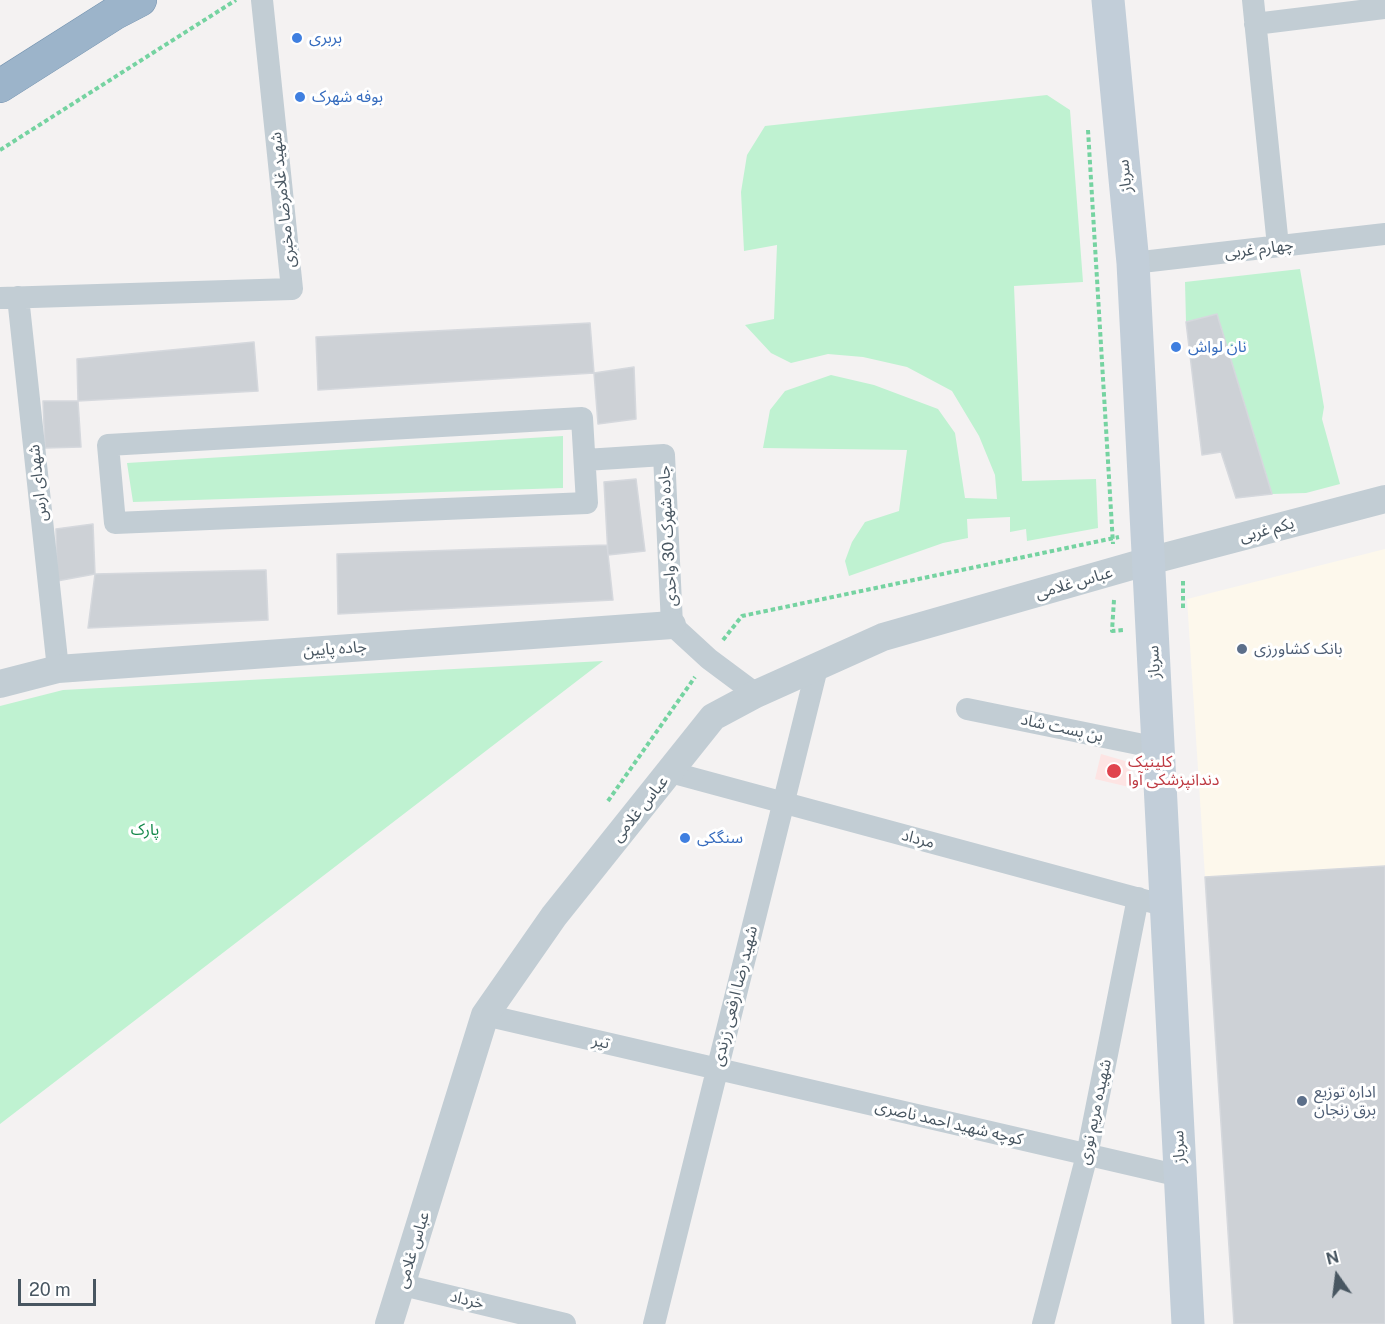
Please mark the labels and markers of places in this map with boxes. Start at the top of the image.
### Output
place label: بربری [309,28,342,48]
marker: بربری [290,31,304,45]
place label: بوفه شهرک [312,87,383,107]
marker: بوفه شهرک [293,90,307,104]
place label: نان لواش [1188,337,1247,357]
marker: نان لواش [1169,340,1183,354]
place label: بانک کشاورزی [1254,639,1343,659]
marker: بانک کشاورزی [1235,642,1249,656]
place label: کلینیک دندانپزشکی آوا [1128,752,1219,790]
marker: کلینیک دندانپزشکی آوا [1105,762,1123,780]
place label: سنگکی [697,828,743,848]
marker: سنگکی [678,831,692,845]
place label: اداره توزیع برق زنجان [1314,1082,1376,1120]
marker: اداره توزیع برق زنجان [1295,1094,1309,1108]

